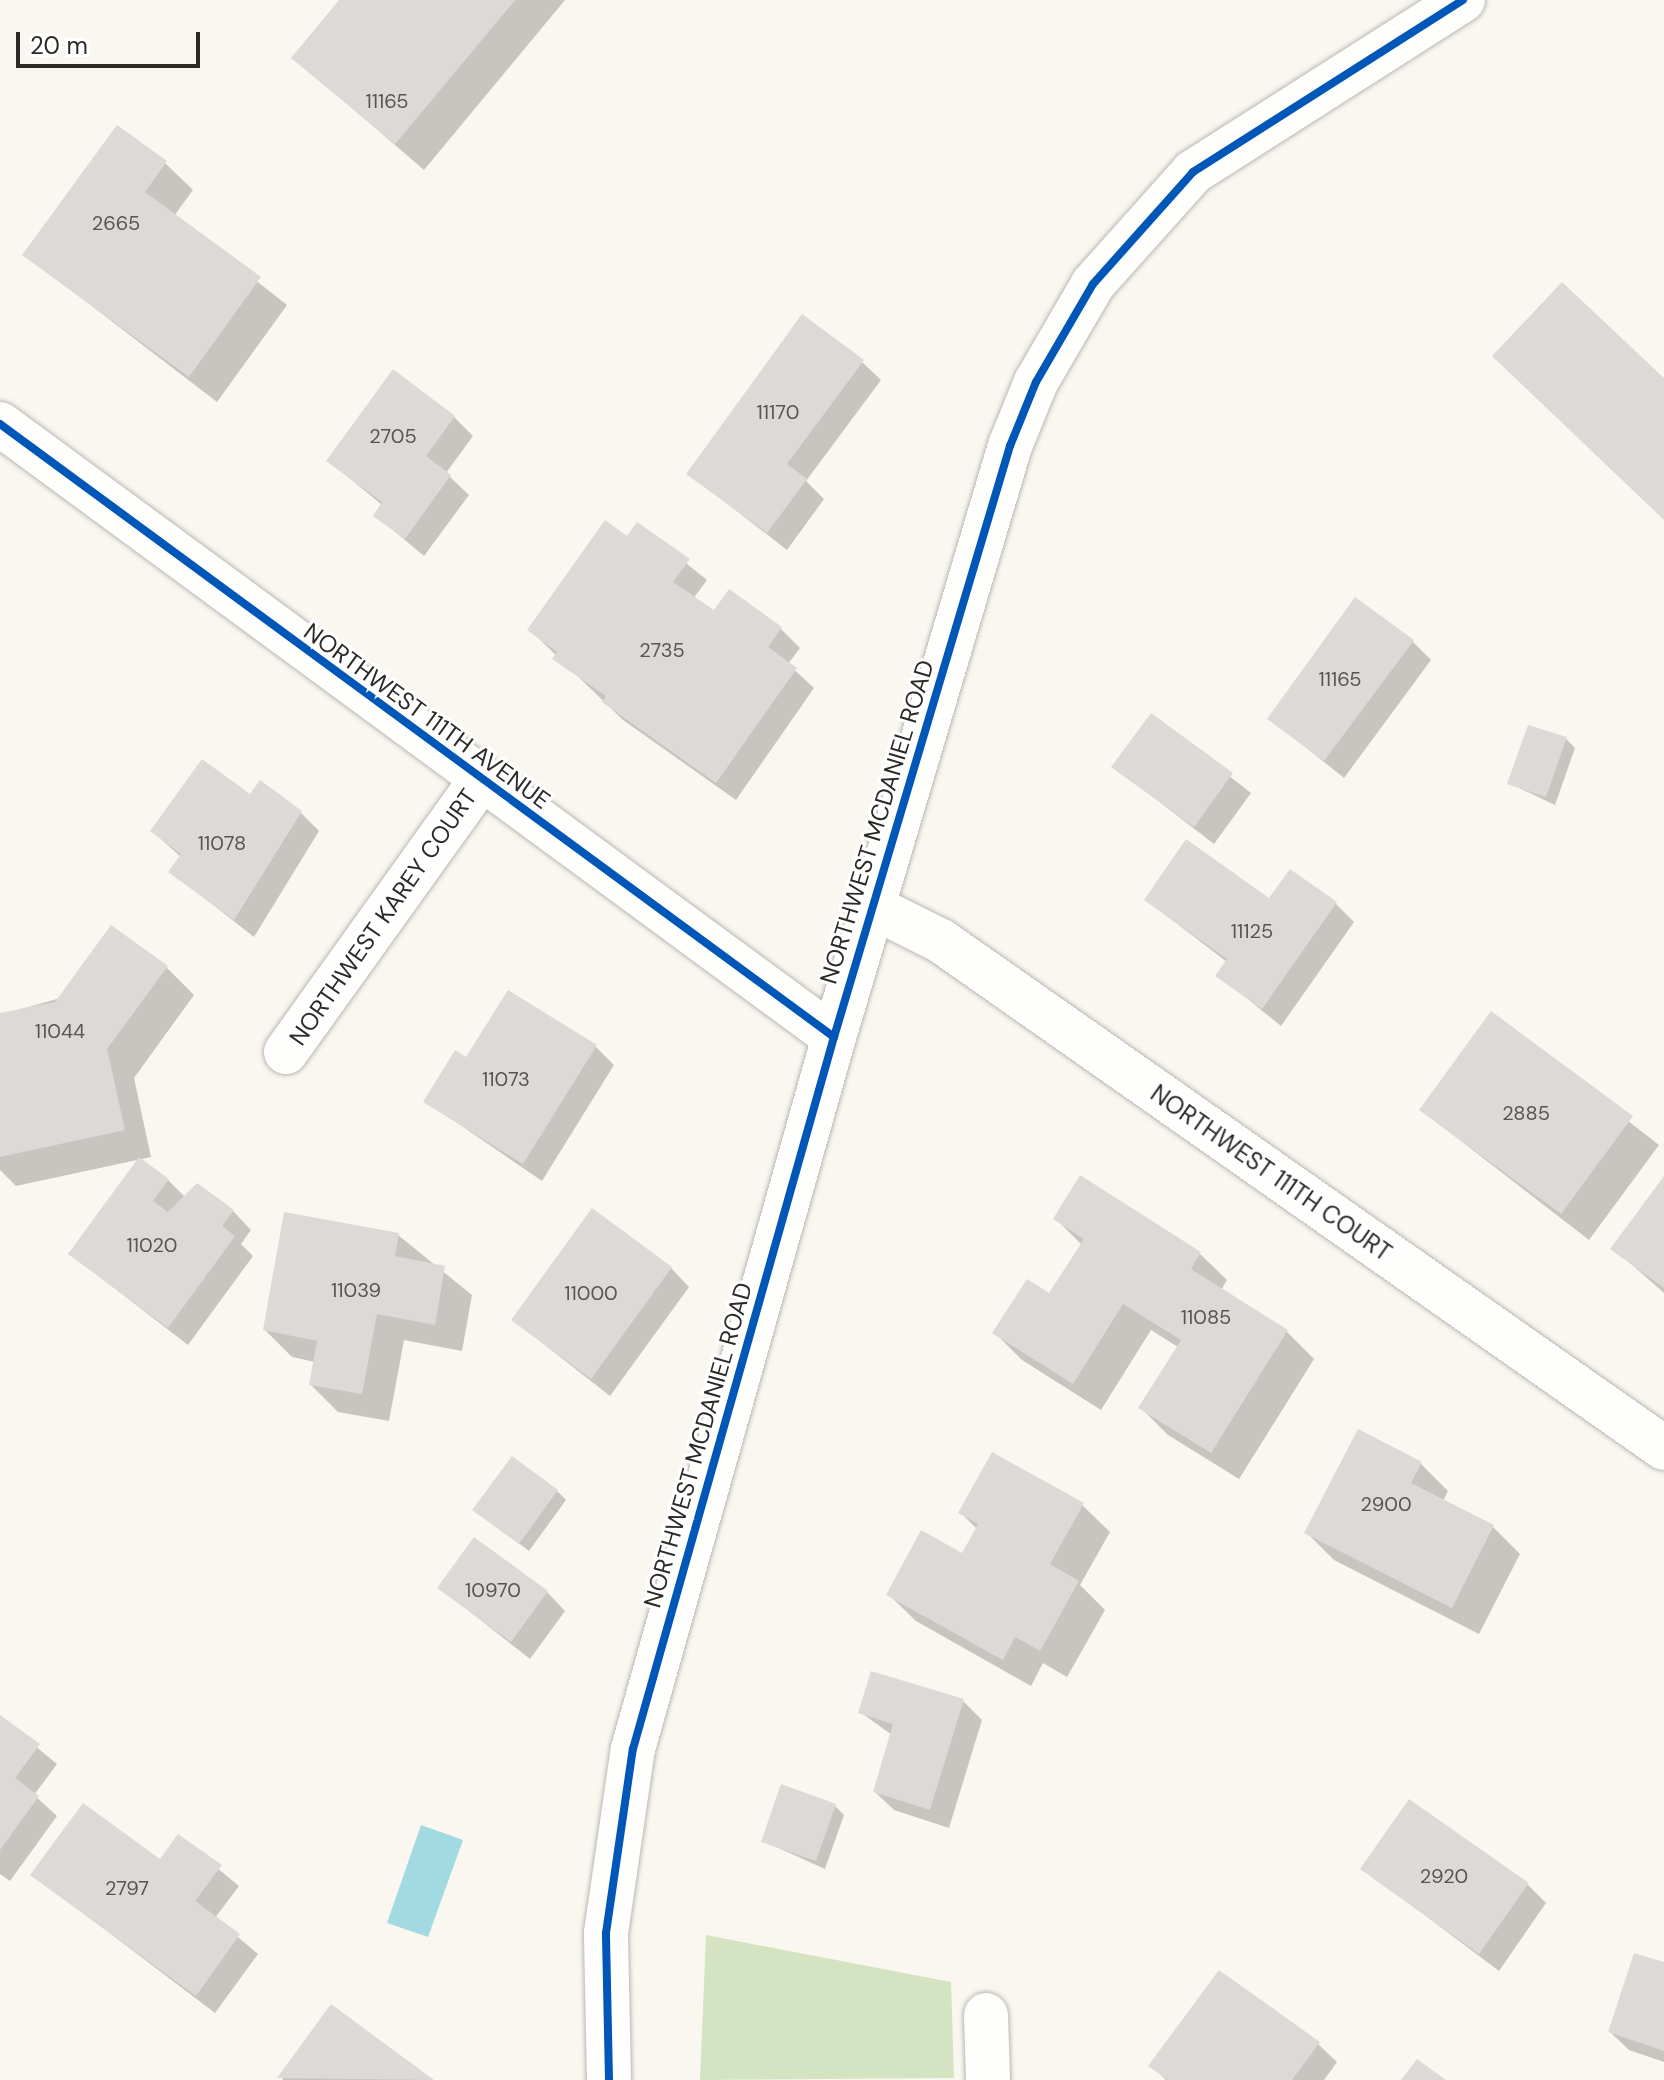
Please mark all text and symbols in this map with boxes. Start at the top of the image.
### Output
scale bar [20,16,204,66]
text: 20 m [30,30,88,61]
house number: 11165 [365,89,409,113]
house number: 2665 [92,211,140,235]
house number: 11170 [757,400,799,424]
house number: 2705 [369,424,417,448]
street label: NORTHWEST 111TH AVENUE [298,617,556,815]
house number: 2735 [639,638,685,662]
street label: NORTHWEST MCDANIEL ROAD [814,657,940,987]
house number: 11165 [1318,667,1362,691]
street label: NORTHWEST KAREY COURT [283,783,483,1051]
house number: 11078 [198,831,246,855]
house number: 11125 [1231,919,1273,943]
house number: 11044 [35,1019,85,1043]
house number: 11073 [482,1067,530,1091]
street label: NORTHWEST 111TH COURT [1145,1079,1397,1267]
house number: 2885 [1502,1101,1550,1125]
house number: 11020 [127,1233,177,1257]
house number: 11039 [331,1278,381,1302]
street label: NORTHWEST MCDANIEL ROAD [638,1279,758,1611]
house number: 11000 [564,1281,618,1305]
house number: 11085 [1181,1305,1231,1329]
house number: 2900 [1360,1492,1412,1516]
house number: 10970 [465,1578,521,1602]
house number: 2920 [1420,1864,1468,1888]
house number: 2797 [105,1876,149,1900]

